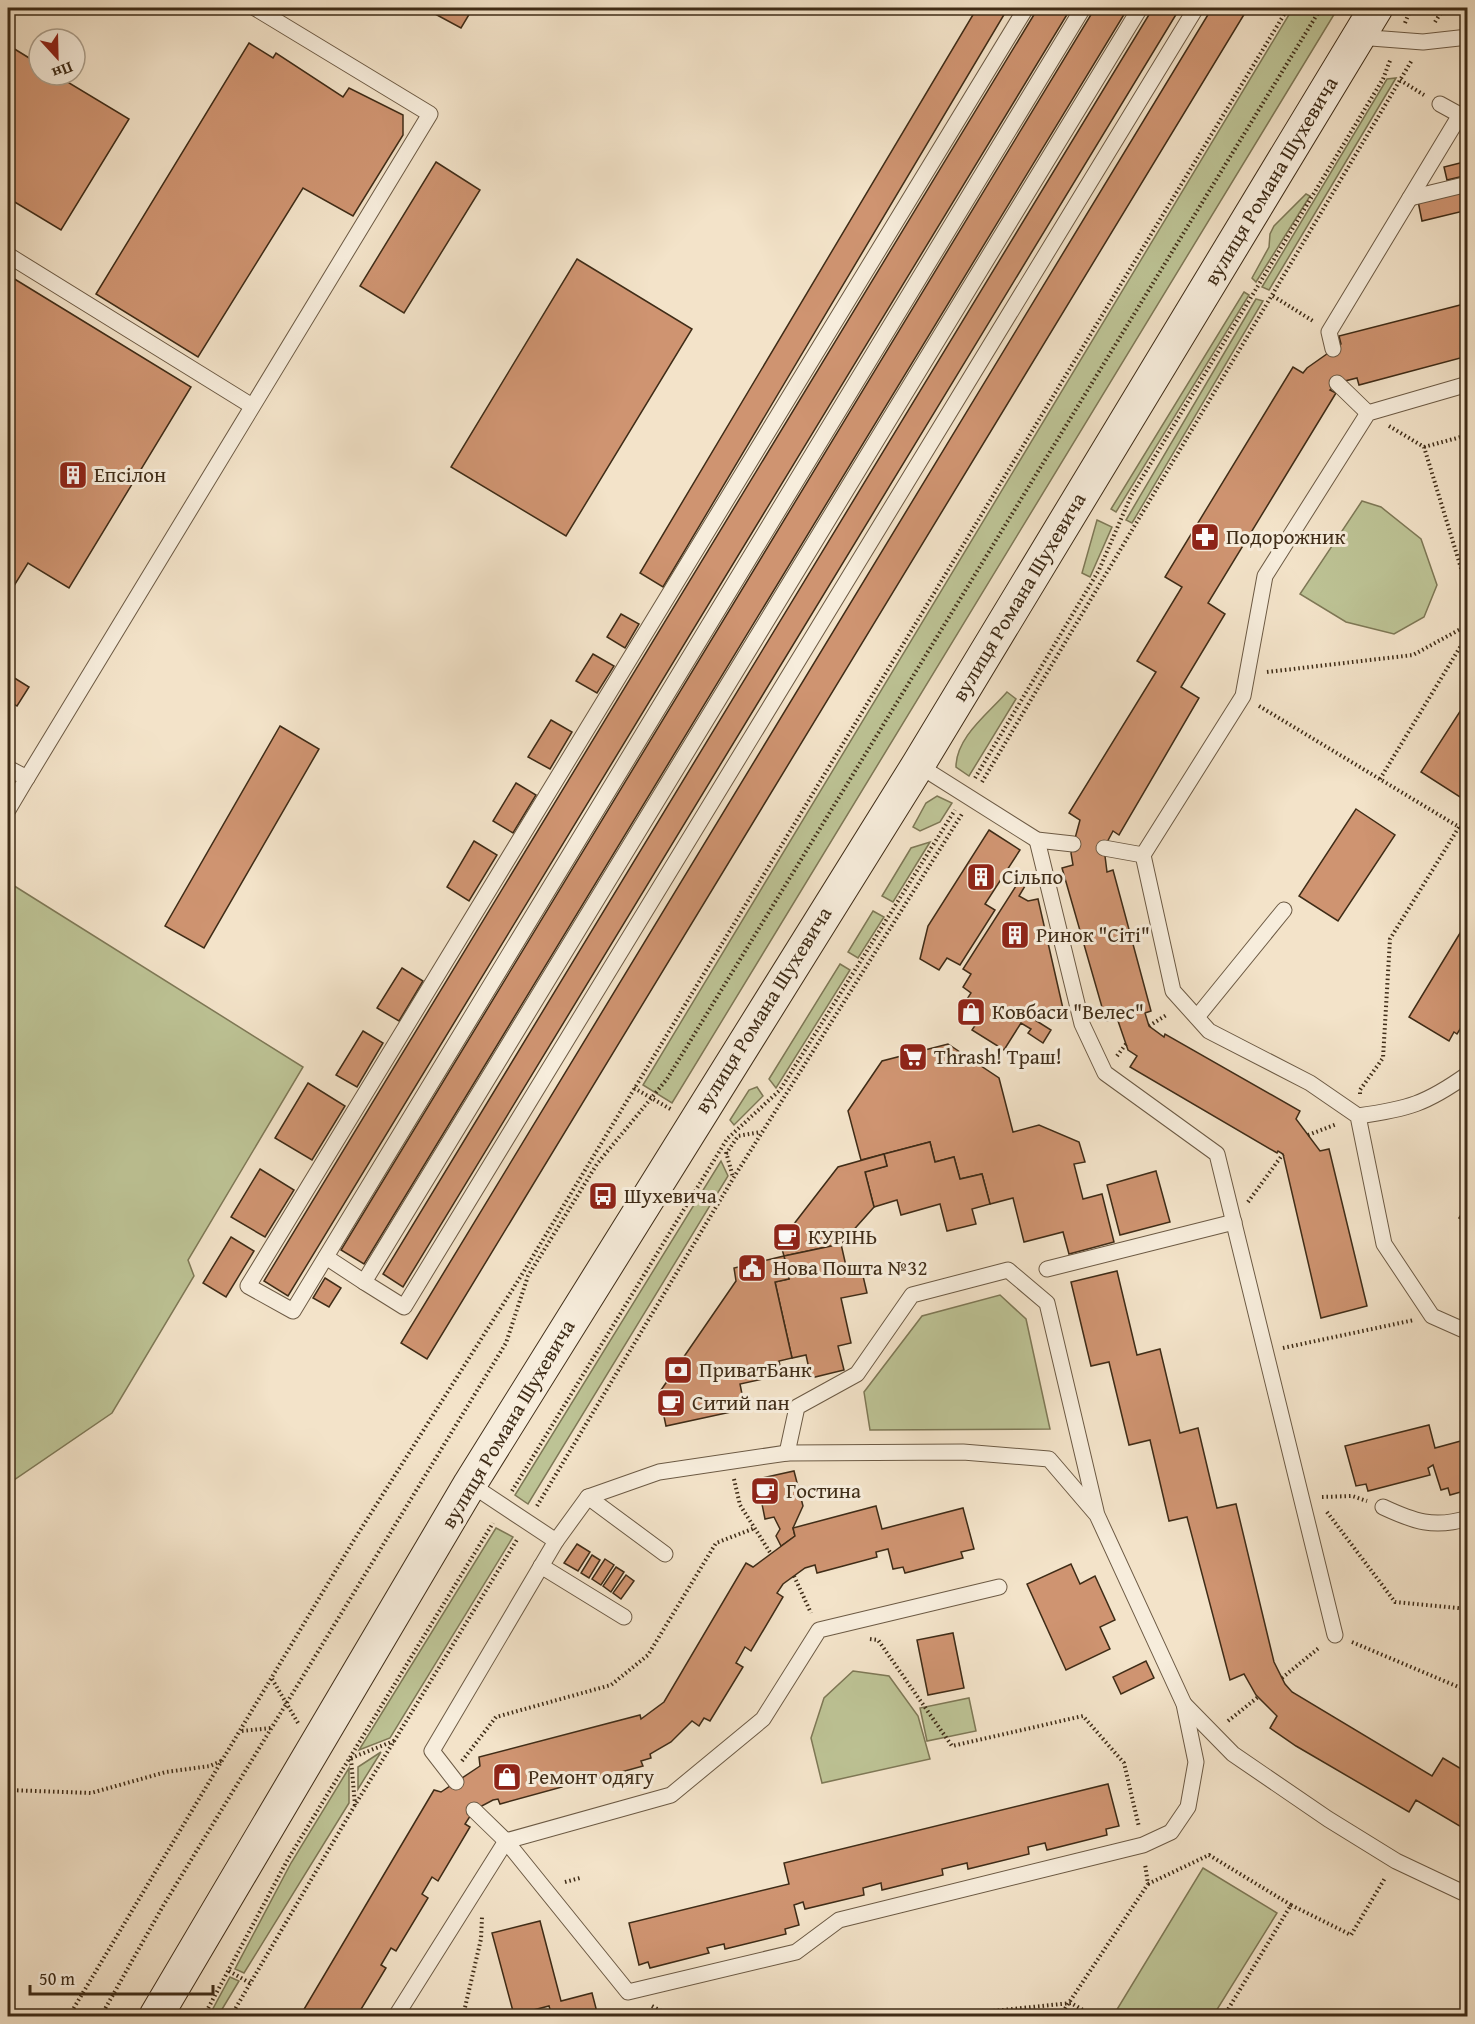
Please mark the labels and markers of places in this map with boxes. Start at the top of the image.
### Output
building icon: Епсілон [57,459,89,491]
place label: Епсілон [94,459,166,490]
pharmacy icon: Подорожник [1189,521,1221,553]
place label: Подорожник [1226,521,1345,552]
building icon: Сільпо [965,861,997,893]
place label: Сільпо [1002,861,1063,892]
building icon: Ринок "Сіті" [999,919,1031,951]
place label: Ринок "Сіті" [1036,919,1150,950]
shop icon: Ковбаси "Велес" [955,996,987,1028]
place label: Ковбаси "Велес" [992,996,1144,1027]
supermarket icon: Thrash! Траш! [897,1041,929,1073]
place label: Thrash! Траш! [934,1041,1062,1072]
bus stop icon: Шухевича [587,1180,619,1212]
place label: Шухевича [624,1180,717,1211]
cafe icon: КУРІНЬ [771,1221,803,1253]
place label: КУРІНЬ [808,1221,877,1252]
public building icon: Нова Пошта №32 [736,1252,768,1284]
place label: Нова Пошта №32 [773,1252,928,1283]
bank icon: ПриватБанк [662,1354,694,1386]
place label: ПриватБанк [699,1354,812,1385]
cafe icon: Ситий пан [655,1387,687,1419]
place label: Ситий пан [692,1387,790,1418]
cafe icon: Гостина [749,1475,781,1507]
place label: Гостина [786,1475,861,1506]
shop icon: Ремонт одягу [491,1761,523,1793]
place label: Ремонт одягу [528,1761,654,1792]

